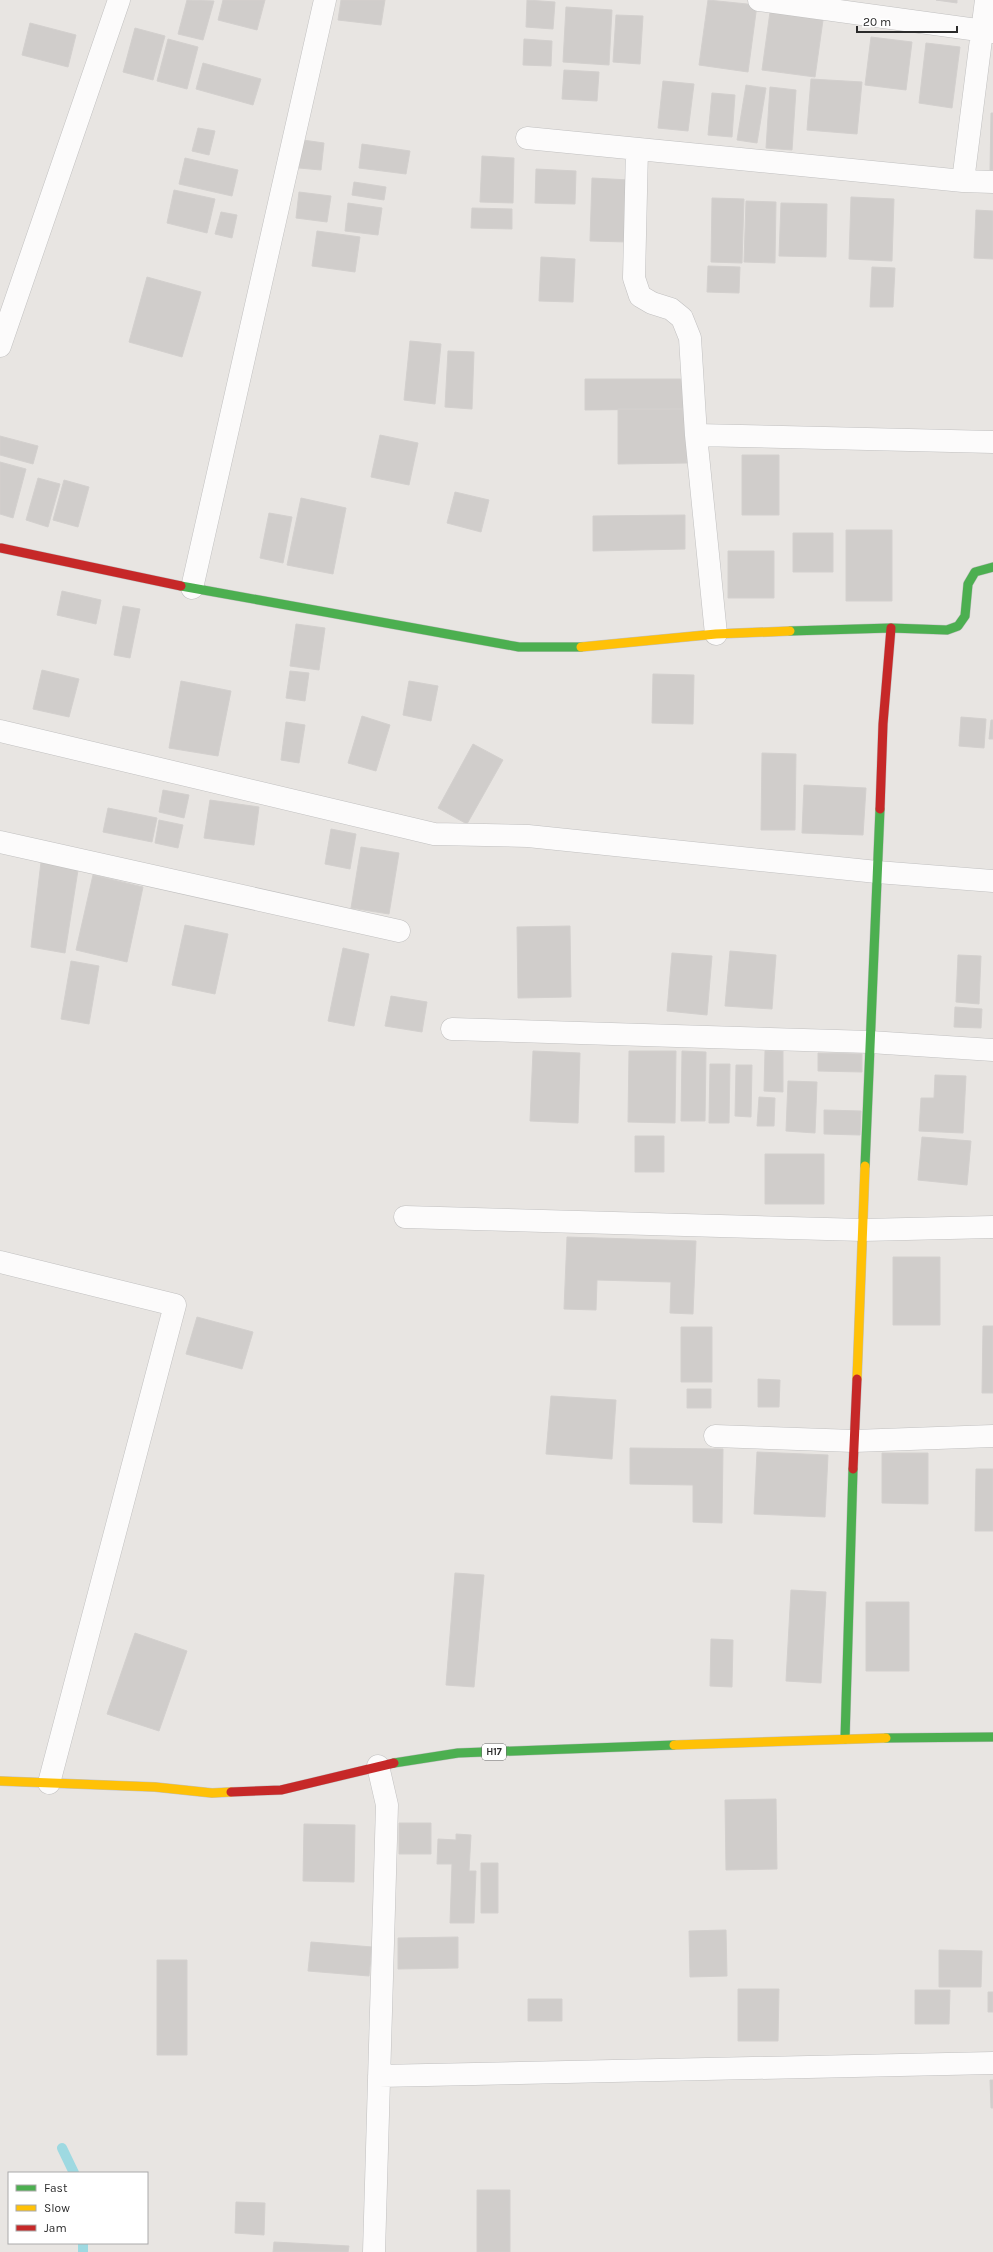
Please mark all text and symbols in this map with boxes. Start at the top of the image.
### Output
scale bar [857,8,957,34]
text: 20 m [863,15,891,29]
road number: H17 [482,1744,506,1760]
legend [8,2172,148,2244]
text: Fast [44,2181,68,2195]
text: Slow [44,2201,70,2215]
text: Jam [44,2221,67,2235]

